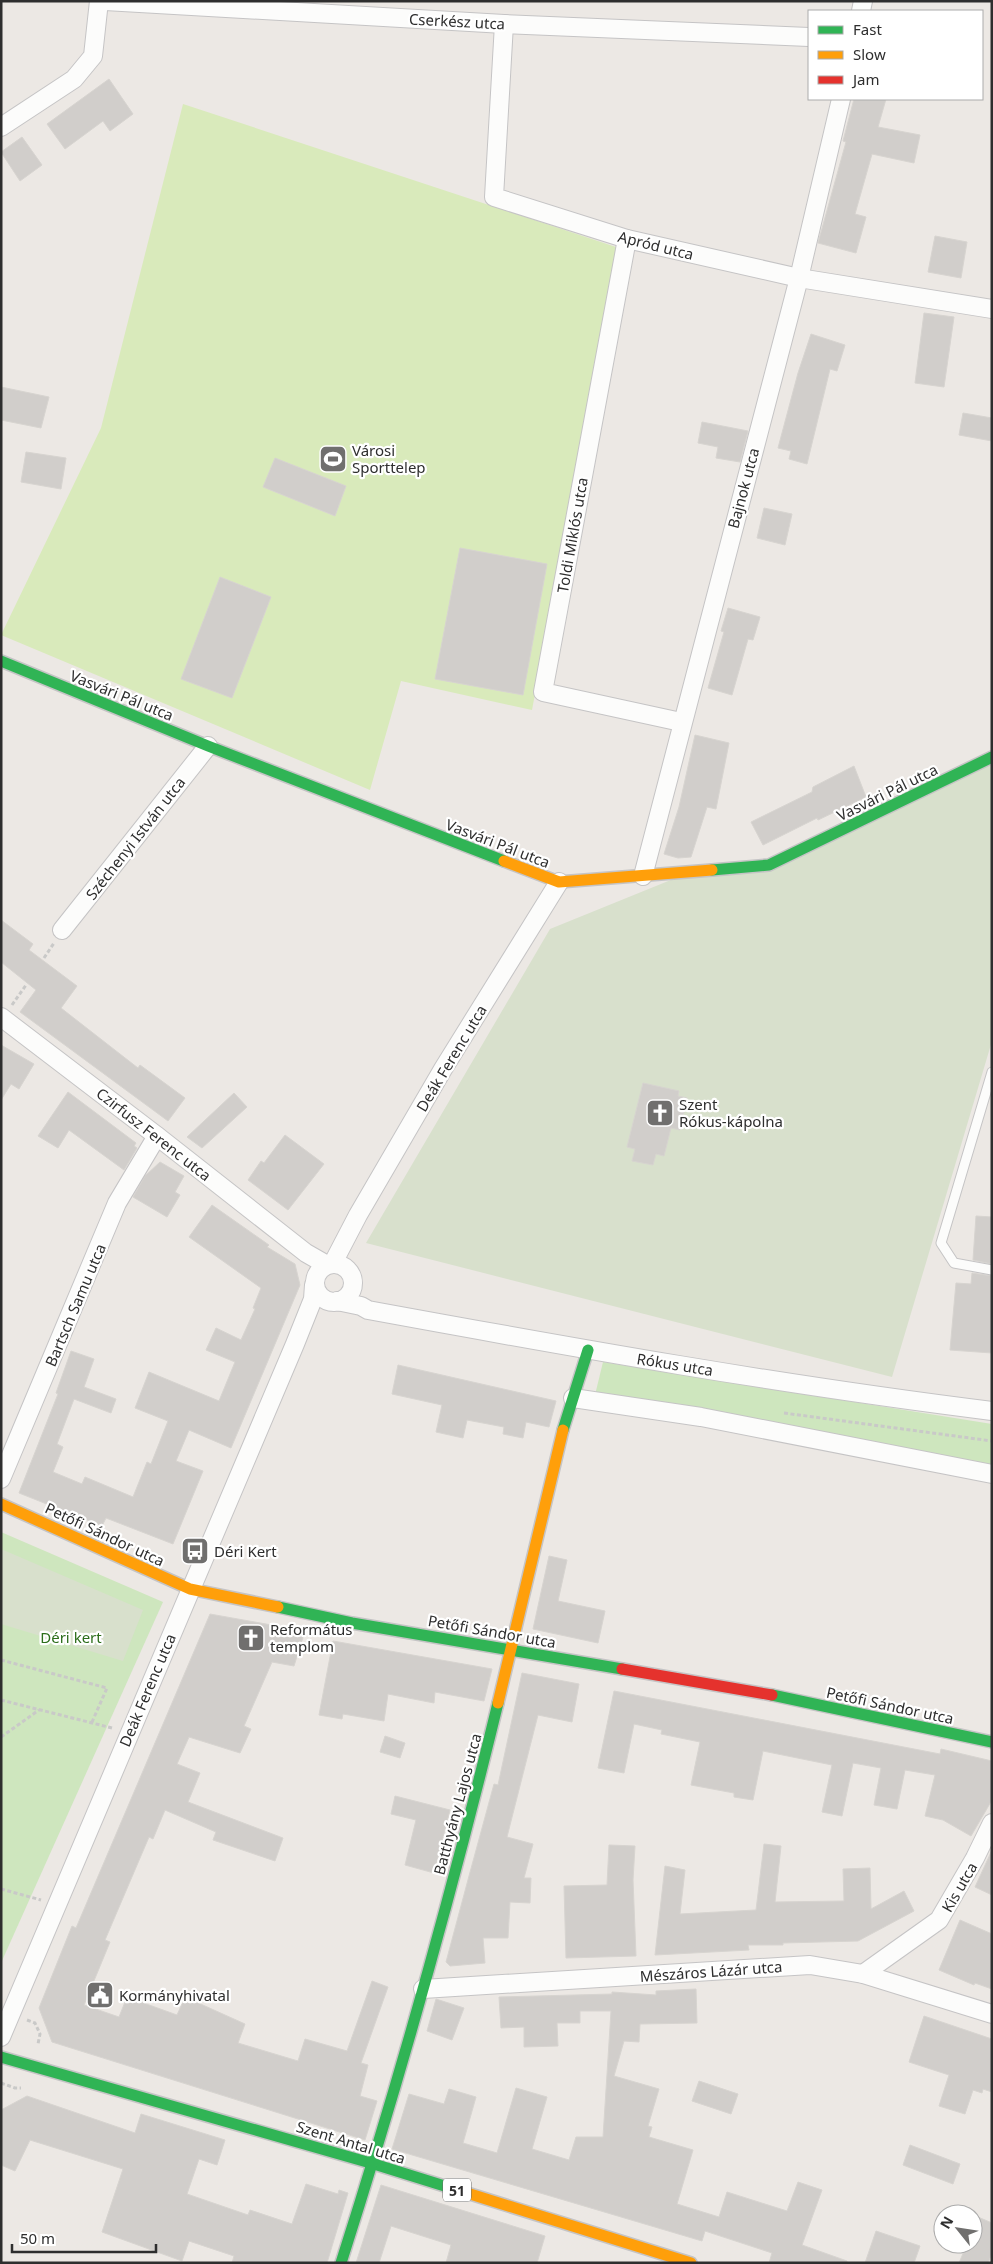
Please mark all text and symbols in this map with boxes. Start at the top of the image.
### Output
street label: Cserkész utca [408,8,506,34]
legend [808,10,983,100]
text: Fast [853,19,882,39]
text: Slow [853,44,886,64]
text: Jam [851,69,880,89]
street label: Apród utca [616,226,696,264]
place label: Városi Sporttelep [352,440,426,477]
sports icon: Városi Sporttelep [318,444,348,474]
street label: Bajnok utca [723,446,763,530]
street label: Toldi Miklós utca [552,476,592,594]
street label: Vasvári Pál utca [67,665,177,725]
street label: Vasvári Pál utca [833,759,941,825]
street label: Széchenyi István utca [81,773,189,903]
street label: Vasvári Pál utca [443,814,553,872]
street label: Deák Ferenc utca [411,1001,491,1115]
street label: Czirfusz Ferenc utca [93,1083,215,1185]
place label: Szent Rókus-kápolna [679,1094,783,1131]
church icon: Szent Rókus-kápolna [645,1098,675,1128]
street label: Bartsch Samu utca [40,1241,110,1369]
street label: Rókus utca [635,1348,715,1380]
street label: Petőfi Sándor utca [42,1498,168,1570]
bus stop icon: Déri Kert [180,1536,210,1566]
place label: Déri Kert [214,1541,277,1561]
street label: Petőfi Sándor utca [426,1610,558,1652]
place label: Református templom [270,1619,353,1656]
church icon: Református templom [236,1623,266,1653]
park label: Déri kert [40,1627,102,1647]
street label: Deák Ferenc utca [114,1630,180,1750]
street label: Petőfi Sándor utca [825,1682,955,1728]
street label: Batthyány Lajos utca [428,1731,486,1877]
street label: Kis utca [937,1858,981,1916]
street label: Mészáros Lázár utca [639,1956,783,1986]
public building icon: Kormányhivatal [85,1980,115,2010]
place label: Kormányhivatal [119,1985,230,2005]
street label: Szent Antal utca [294,2116,408,2168]
road number: 51 [443,2178,471,2202]
north arrow [933,2204,983,2254]
text: N [935,2213,957,2232]
scale bar [12,2222,156,2254]
text: 50 m [20,2228,55,2248]

